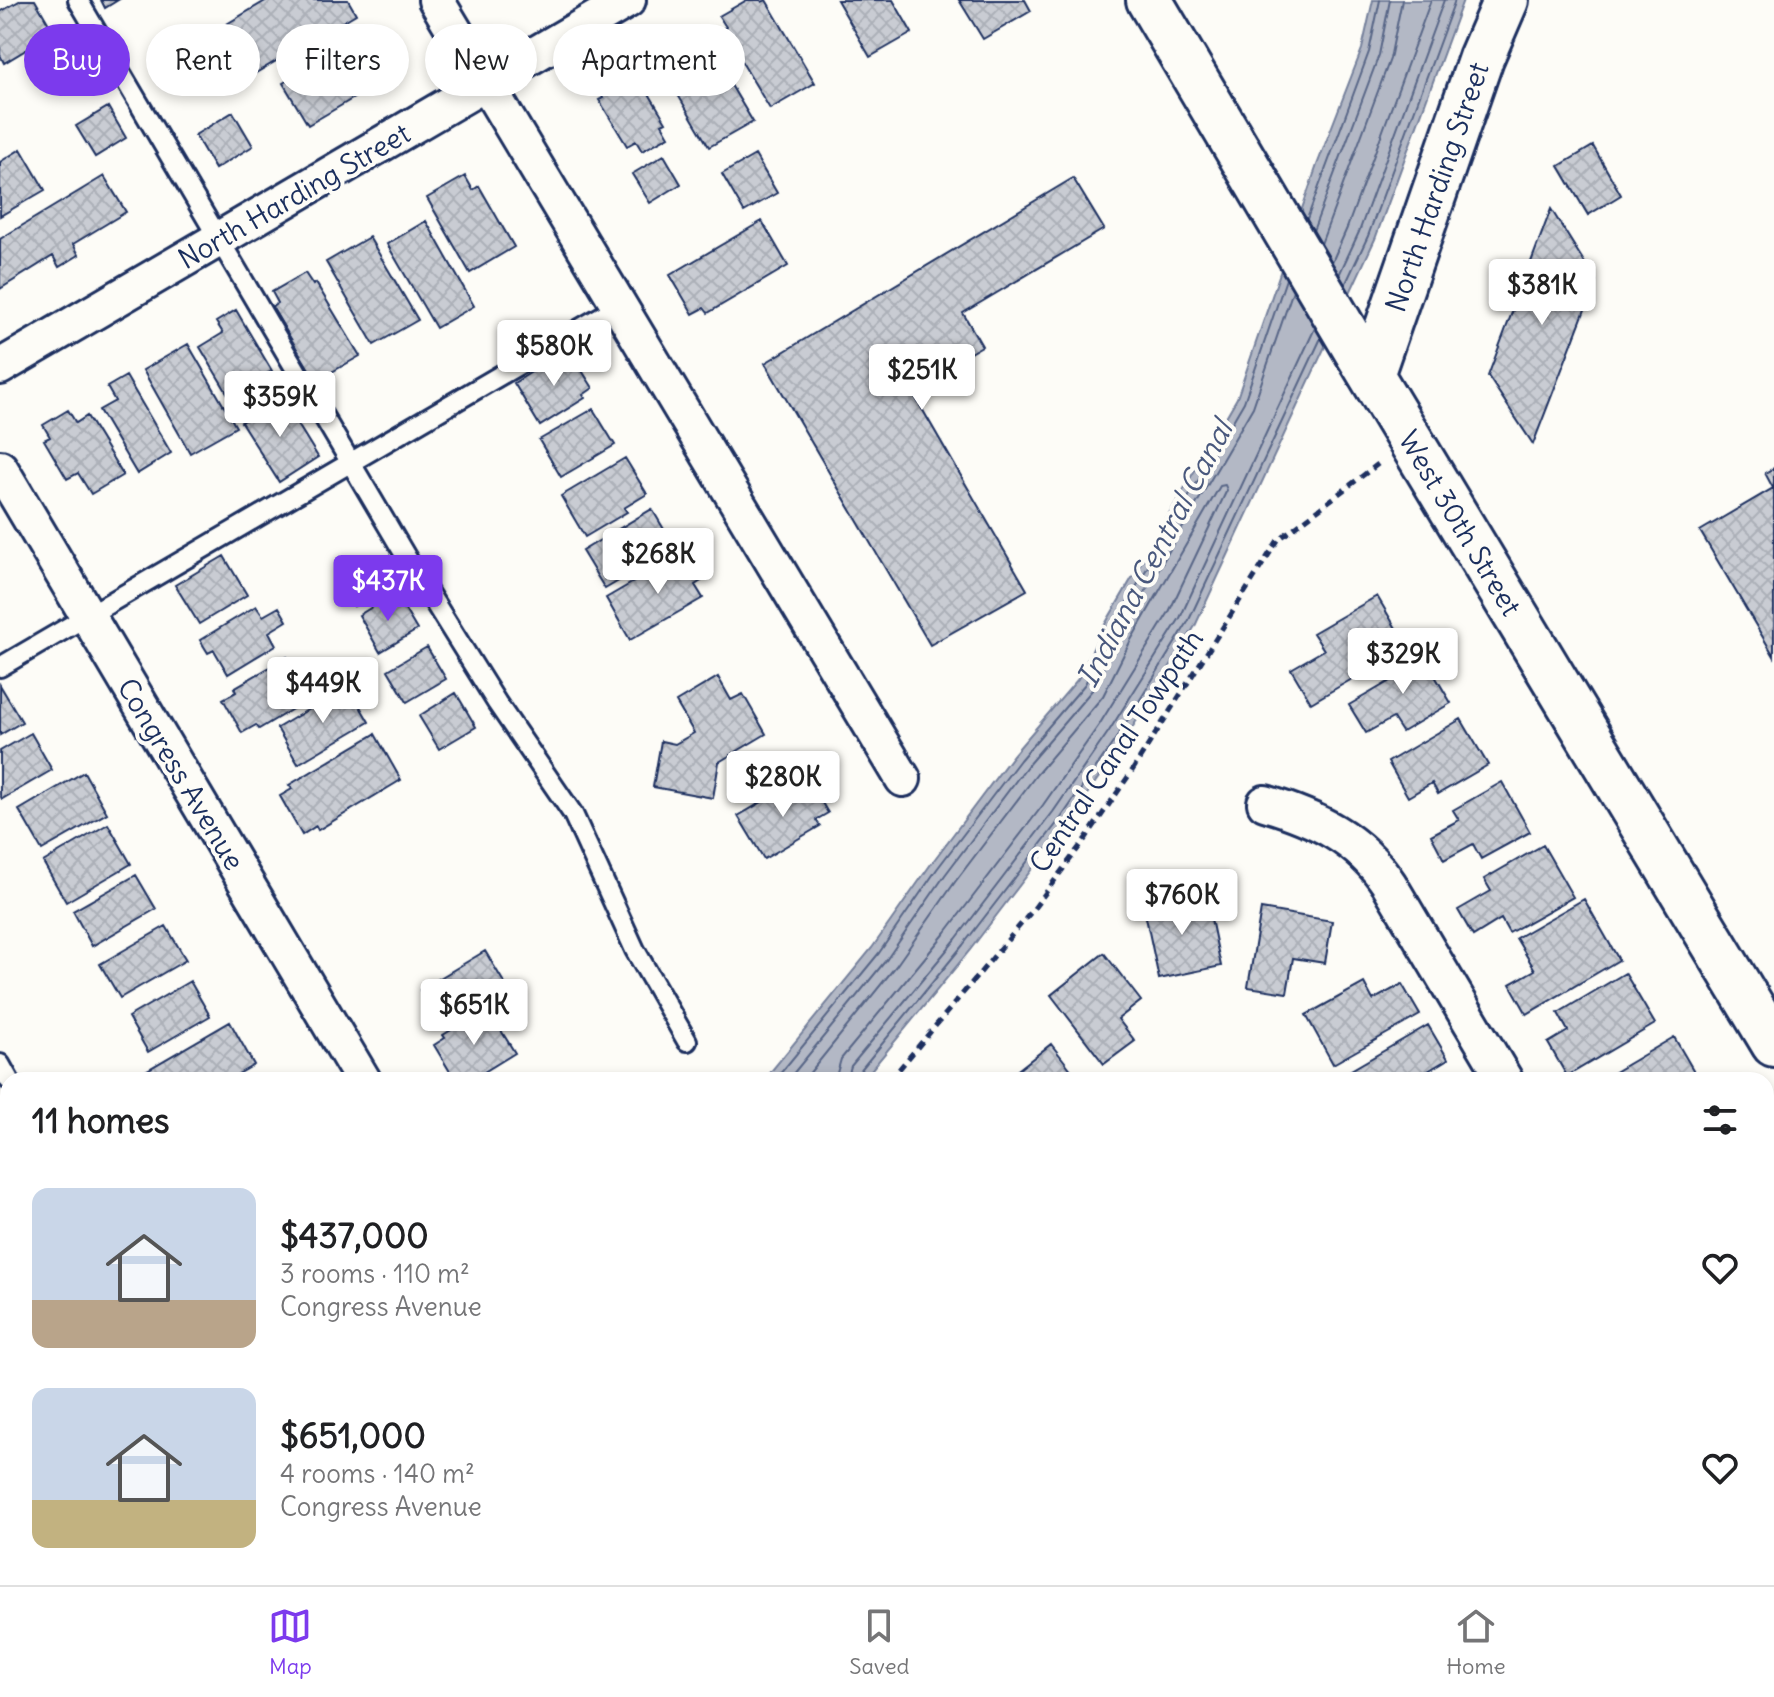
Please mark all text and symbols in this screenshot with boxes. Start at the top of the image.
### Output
chip: Buy [24,24,130,96]
chip: Rent [146,24,260,96]
chip: Filters [276,24,409,96]
chip: New [425,24,537,96]
chip: Apartment [553,24,745,96]
street label: North Harding Street [1377,57,1497,317]
street label: North Harding Street [172,115,416,277]
pin: $381K [1486,259,1598,327]
text: $381K [1507,268,1577,301]
pin: $580K [498,320,610,388]
text: $580K [515,329,593,362]
pin: $251K [866,344,978,412]
text: $251K [887,353,957,386]
pin: $359K [224,371,336,439]
text: $359K [242,380,318,413]
water label: Indiana Central Canal [1068,410,1242,693]
street label: West 30th Street [1391,424,1529,622]
pin: $268K [602,528,714,596]
text: $268K [621,537,695,570]
pin: $437K [332,555,444,623]
text: $437K [351,564,425,597]
street label: Central Canal Towpath [1021,623,1211,879]
pin: $329K [1347,628,1459,696]
text: $329K [1366,637,1440,670]
pin: $449K [267,657,379,725]
text: $449K [285,666,361,699]
street label: Congress Avenue [110,672,252,876]
pin: $280K [727,751,839,819]
text: $280K [745,760,821,793]
pin: $760K [1126,869,1238,937]
text: $760K [1145,878,1219,911]
pin: $651K [418,979,530,1047]
text: $651K [439,988,509,1021]
icon: filters [1698,1098,1742,1142]
text: 11 homes [32,1099,169,1142]
text: $437,000 [280,1214,429,1257]
icon: home [96,1220,192,1316]
icon: heart [1698,1246,1742,1290]
text: 3 rooms · 110 m² [280,1257,470,1290]
text: Congress Avenue [280,1290,482,1323]
text: $651,000 [280,1414,426,1457]
icon: home [96,1420,192,1516]
icon: heart [1698,1446,1742,1490]
text: 4 rooms · 140 m² [280,1457,475,1490]
text: Congress Avenue [280,1490,482,1523]
tab: Map [268,1604,312,1680]
tab: Saved [849,1604,909,1680]
tab: Home [1446,1604,1506,1680]

